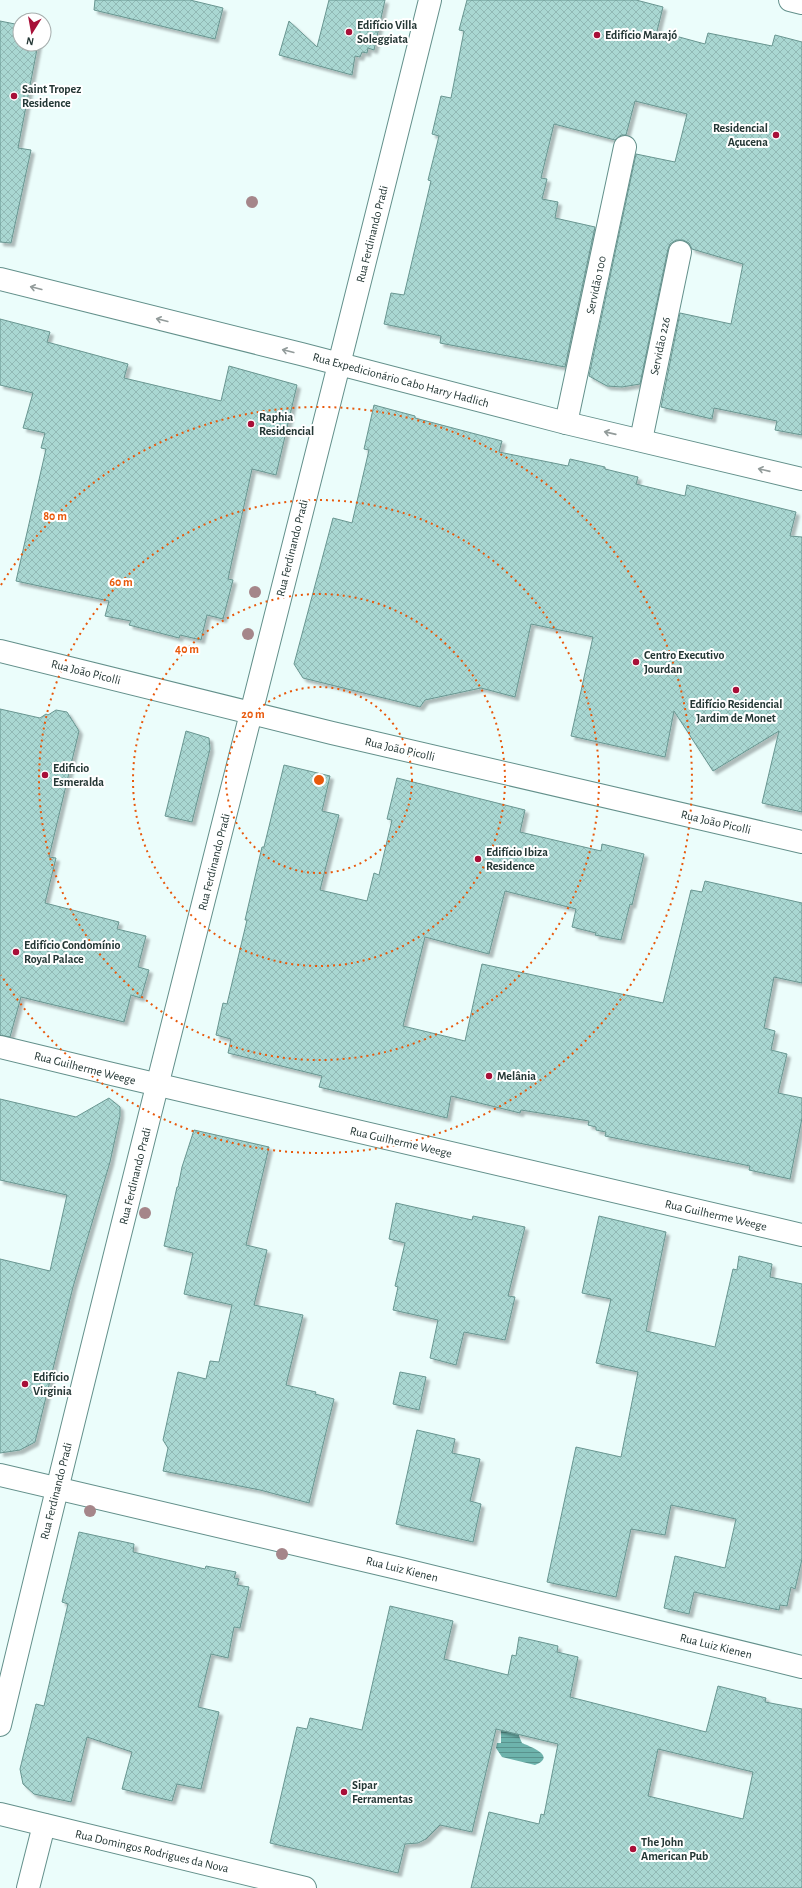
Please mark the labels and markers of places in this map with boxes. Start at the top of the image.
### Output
place label: Edifício Villa Soleggiata [357,19,417,45]
marker: Edifício Villa Soleggiata [344,27,354,37]
place label: Edifício Marajó [605,29,677,42]
marker: Edifício Marajó [592,30,602,40]
place label: Saint Tropez Residence [22,83,81,109]
marker: Saint Tropez Residence [9,91,19,101]
place label: Residencial Açucena [713,122,768,148]
marker: Residencial Açucena [771,130,781,140]
place label: Raphia Residencial [259,411,314,437]
marker: Raphia Residencial [246,419,256,429]
place label: Centro Executivo Jourdan [644,649,724,675]
marker: Centro Executivo Jourdan [631,657,641,667]
marker: Edifício Residencial Jardim de Monet [731,685,741,695]
place label: Edifício Residencial Jardim de Monet [689,698,783,724]
place label: Edificio Esmeralda [53,762,104,788]
marker: Edificio Esmeralda [40,770,50,780]
centre of rings [312,773,326,787]
place label: Edifício Ibiza Residence [486,846,548,872]
marker: Edifício Ibiza Residence [473,854,483,864]
place label: Edifício Condomínio Royal Palace [24,939,121,966]
marker: Edifício Condomínio Royal Palace [11,947,21,957]
place label: Melânia [497,1070,536,1082]
marker: Melânia [484,1071,494,1081]
place label: Edifício Virginia [33,1371,72,1397]
marker: Edifício Virginia [20,1379,30,1389]
place label: Sipar Ferramentas [352,1779,413,1805]
marker: Sipar Ferramentas [339,1787,349,1797]
place label: The John American Pub [641,1836,708,1862]
marker: The John American Pub [628,1844,638,1854]

